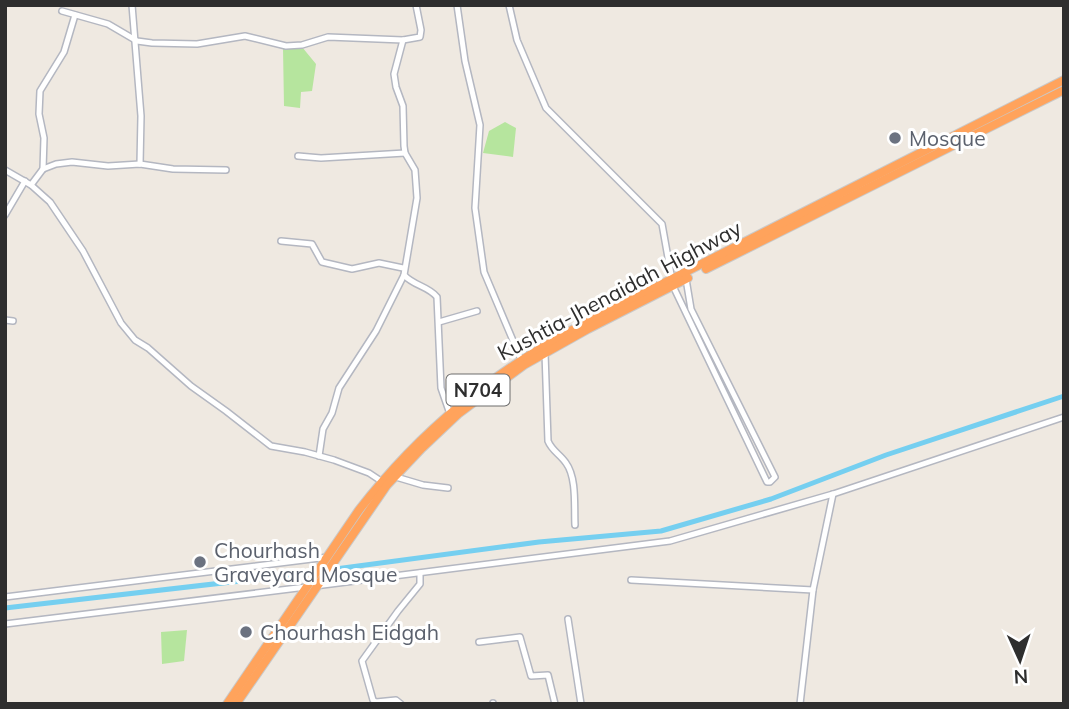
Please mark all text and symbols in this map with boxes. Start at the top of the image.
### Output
place label: Mosque [909,125,986,151]
marker: Mosque [887,130,903,146]
street label: Kushtia-Jhenaidah Highway [493,215,745,365]
road number: N704 [447,374,510,406]
place label: Chourhash Graveyard Mosque [214,537,397,587]
marker: Chourhash Graveyard Mosque [192,554,208,570]
place label: Chourhash Eidgah [260,619,439,645]
marker: Chourhash Eidgah [238,624,254,640]
north arrow [985,625,1055,695]
text: N [1013,665,1029,689]

